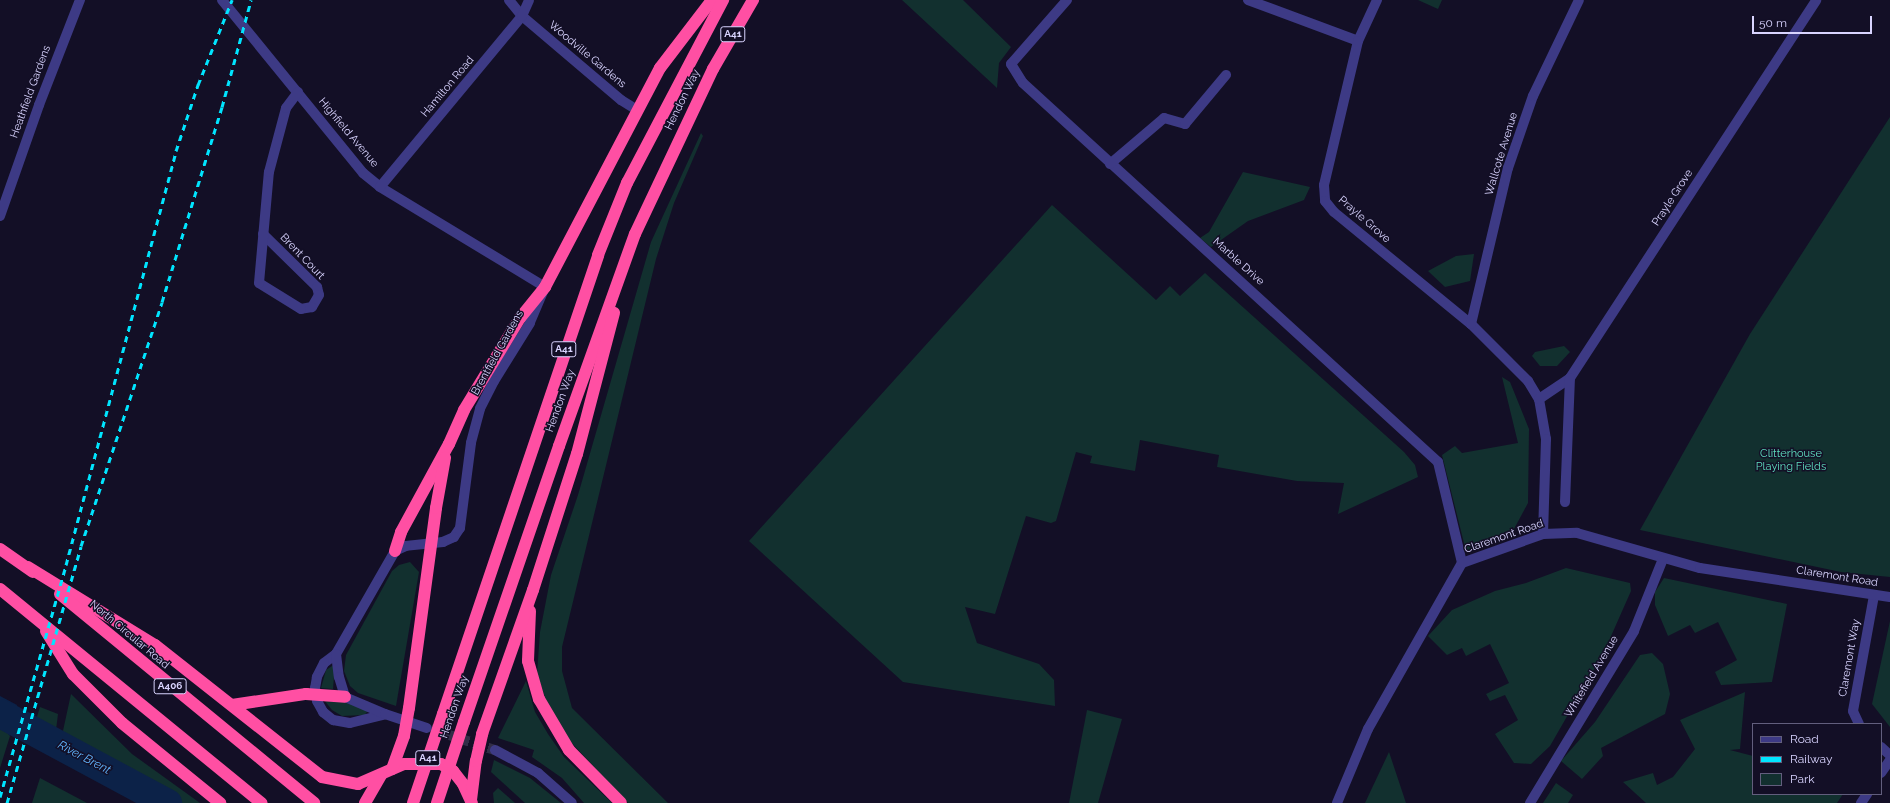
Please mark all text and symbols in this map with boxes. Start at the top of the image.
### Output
scale bar [1754,8,1874,34]
text: 50 m [1759,16,1787,30]
street label: Woodville Gardens [546,19,628,91]
road number: A41 [720,26,746,42]
street label: Heathfield Gardens [8,44,54,140]
street label: Hamilton Road [419,54,477,120]
street label: Hendon Way [663,67,703,133]
street label: Highfield Avenue [315,95,381,171]
street label: Wallcote Avenue [1483,111,1521,197]
street label: Prayle Grove [1650,167,1696,229]
street label: Prayle Grove [1335,194,1393,246]
street label: Brent Court [277,231,327,283]
street label: Marble Drive [1210,235,1266,289]
street label: Brentfield Gardens [469,308,527,398]
road number: A41 [551,341,577,357]
street label: Hendon Way [543,368,579,434]
park label: Clitterhouse Playing Fields [1756,448,1826,474]
street label: Claremont Road [1463,517,1545,557]
street label: Claremont Road [1795,564,1879,590]
street label: North Circular Road [86,598,172,672]
street label: Claremont Way [1837,618,1863,698]
street label: Whitefield Avenue [1562,634,1622,720]
street label: Hendon Way [438,674,472,740]
road number: A406 [153,678,187,694]
legend [1752,723,1882,795]
text: Road [1790,732,1819,746]
water label: River Brent [55,738,113,778]
road number: A41 [415,750,441,766]
text: Railway [1790,752,1832,766]
text: Park [1790,772,1815,786]

